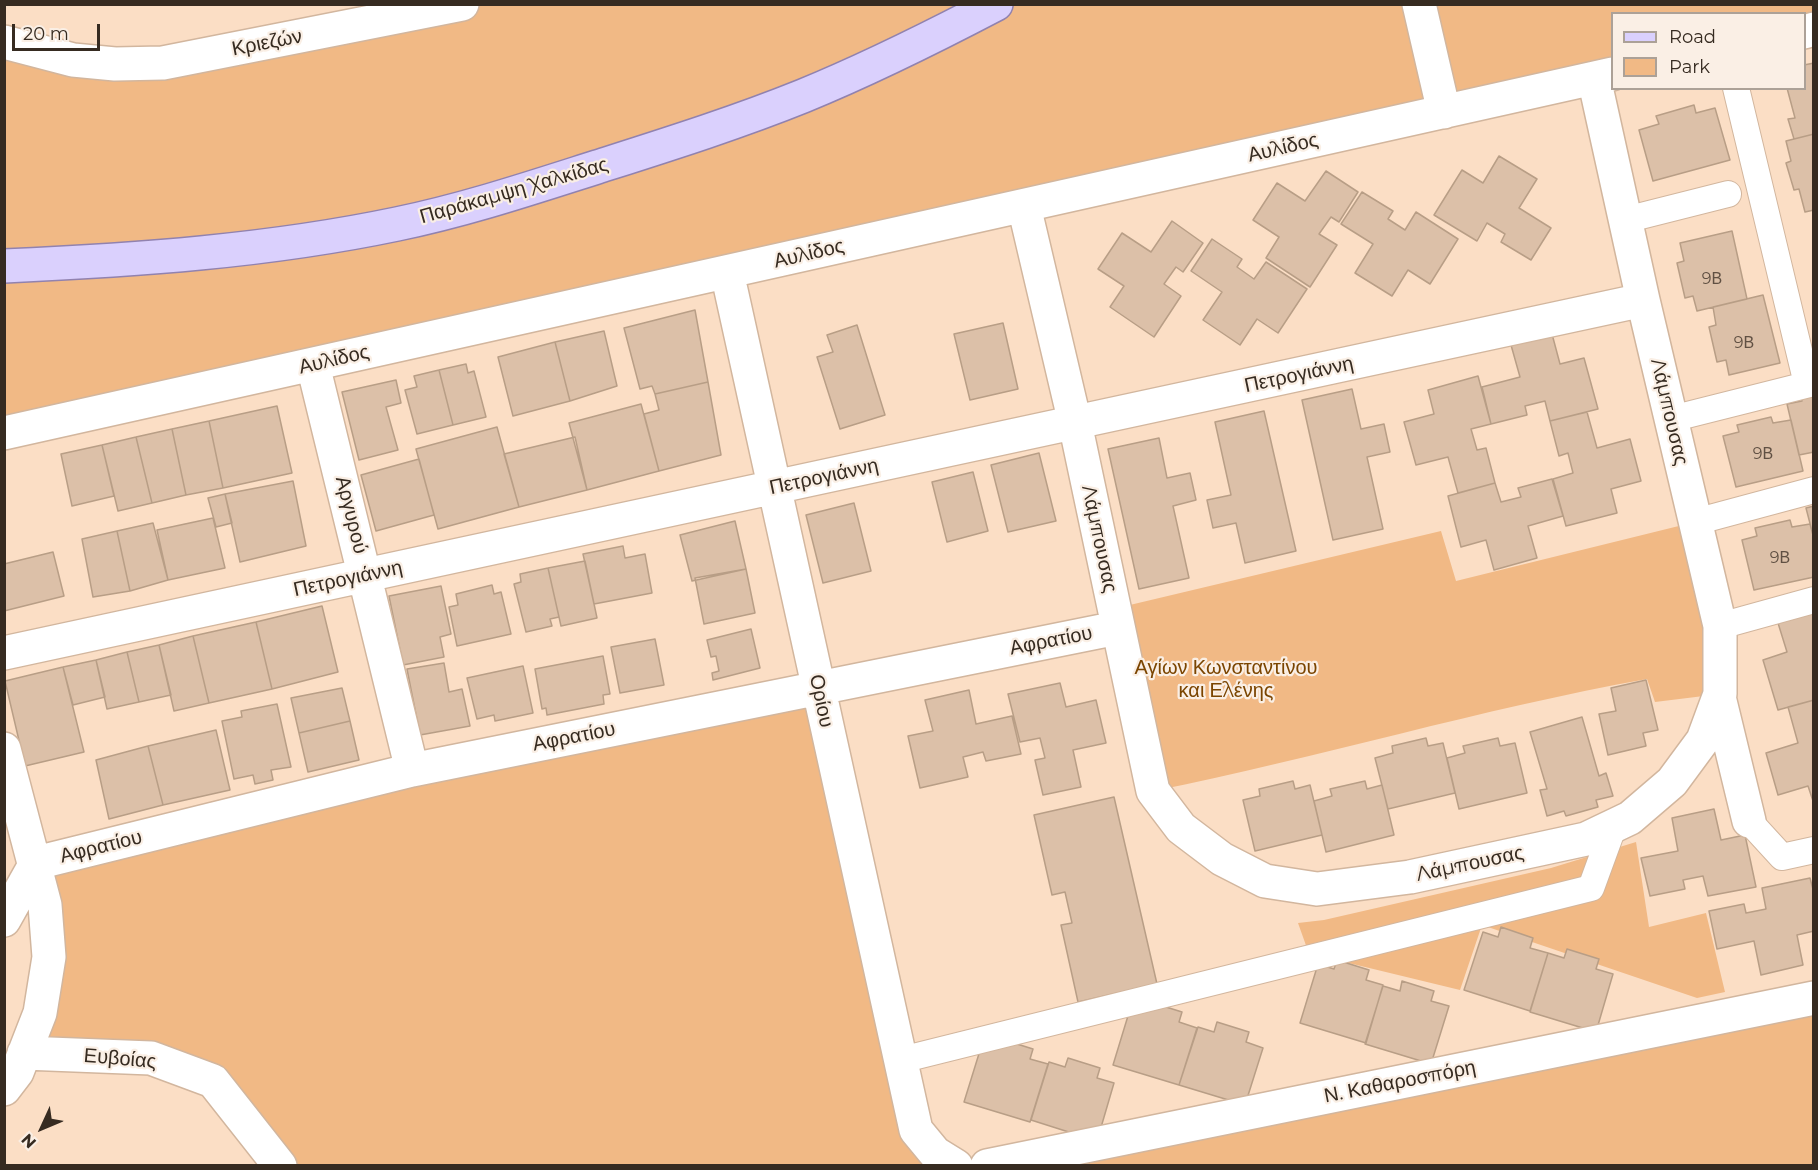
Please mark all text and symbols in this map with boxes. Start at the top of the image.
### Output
scale bar [15,12,104,50]
legend [1611,12,1806,90]
text: 20 m [23,23,69,45]
street label: Κριεζών [230,24,304,62]
text: Road [1669,26,1716,48]
text: Park [1669,56,1710,78]
street label: Αυλίδος [1245,128,1321,168]
street label: Παράκαμψη Χαλκίδας [417,153,611,229]
street label: Αυλίδος [771,234,847,274]
house number: 9Β [1702,269,1722,289]
house number: 9Β [1734,333,1754,353]
street label: Αυλίδος [296,340,372,380]
street label: Πετρογιάννη [1242,352,1356,398]
street label: Λάμπουσας [1645,356,1693,468]
house number: 9Β [1753,444,1773,464]
street label: Πετρογιάννη [767,454,881,500]
street label: Αργυρού [330,474,372,556]
street label: Λάμπουσας [1076,483,1122,595]
house number: 9Β [1770,548,1790,568]
street label: Πετρογιάννη [291,556,405,602]
street label: Αφρατίου [1008,621,1094,661]
park label: Αγίων Κωνσταντίνου και Ελένης [1135,656,1317,703]
street label: Ορίου [804,672,838,730]
street label: Αφρατίου [531,717,617,757]
street label: Αφρατίου [58,825,144,869]
street label: Λάμπουσας [1414,841,1526,887]
street label: Ευβοίας [83,1044,157,1074]
street label: Ν. Καθαροσπόρη [1322,1056,1478,1108]
north arrow [12,1098,72,1158]
text: N [17,1130,40,1152]

